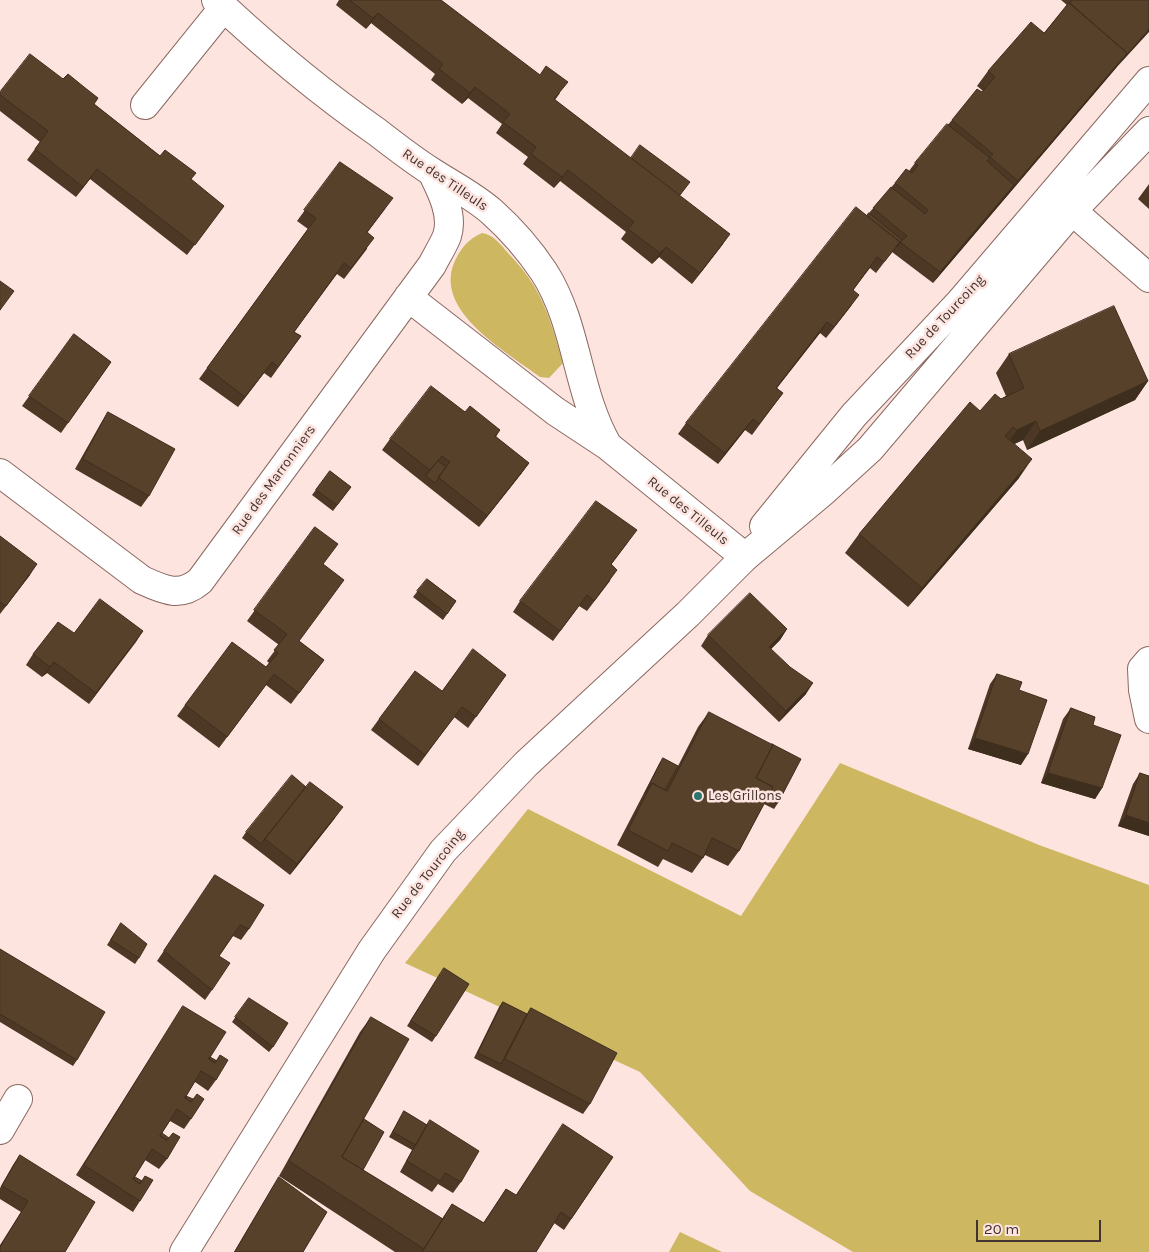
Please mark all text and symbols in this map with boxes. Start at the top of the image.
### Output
street label: Rue des Tilleuls [399,145,491,215]
street label: Rue de Tourcoing [902,271,988,363]
street label: Rue des Marronniers [228,422,320,538]
street label: Rue des Tilleuls [644,473,732,549]
place label: Les Grillons [708,788,782,804]
marker: Les Grillons [692,790,704,802]
street label: Rue de Tourcoing [388,826,468,922]
scale bar [979,1210,1104,1242]
text: 20 m [984,1220,1019,1238]

